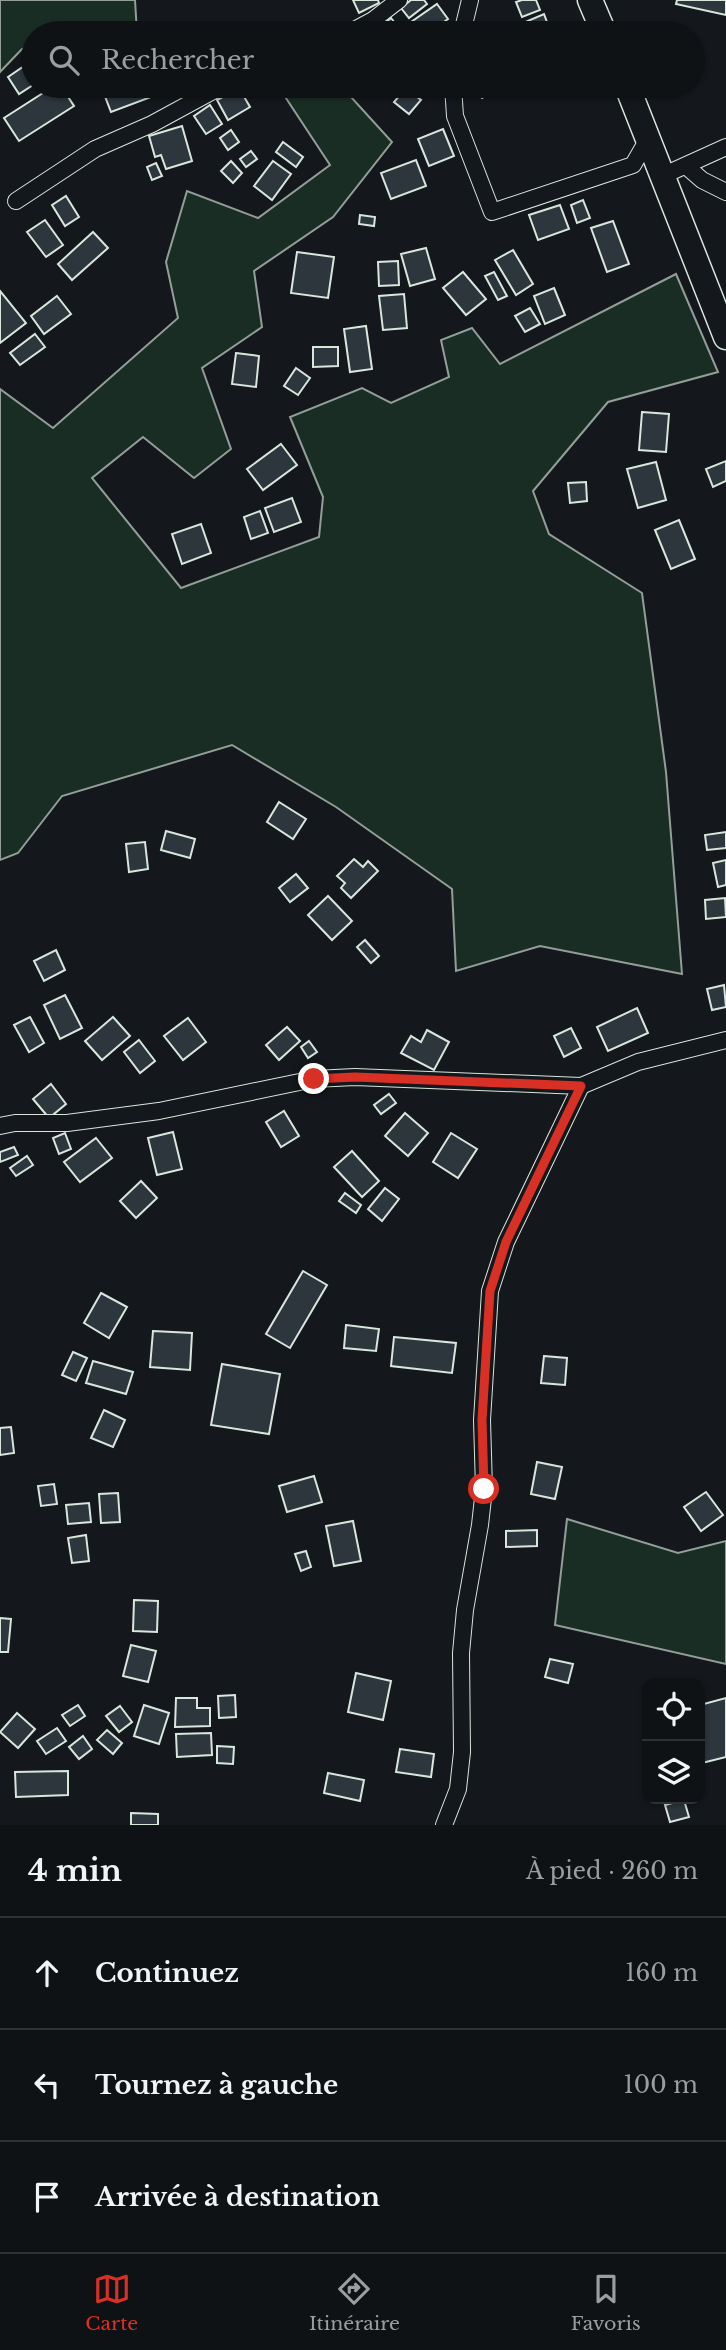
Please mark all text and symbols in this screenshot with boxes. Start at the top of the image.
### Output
search box [21,21,705,98]
icon: search [45,41,83,79]
text: Rechercher [101,44,254,76]
route end [298,1063,329,1094]
route start [468,1473,499,1504]
map controls [642,1678,705,1804]
button: locate [642,1678,705,1741]
button: layers [642,1741,705,1804]
text: 4 min [28,1852,122,1889]
text: À pied · 260 m [526,1857,698,1885]
icon: ahead [28,1954,66,1992]
text: Continuez [95,1957,239,1989]
text: 160 m [625,1959,698,1987]
icon: left [28,2066,66,2104]
text: Tournez à gauche [95,2069,338,2101]
text: 100 m [624,2071,698,2099]
icon: arrive [28,2178,66,2216]
text: Arrivée à destination [95,2181,380,2213]
tab: Carte [85,2270,138,2335]
tab: Itinéraire [309,2270,400,2335]
tab: Favoris [571,2270,641,2335]

